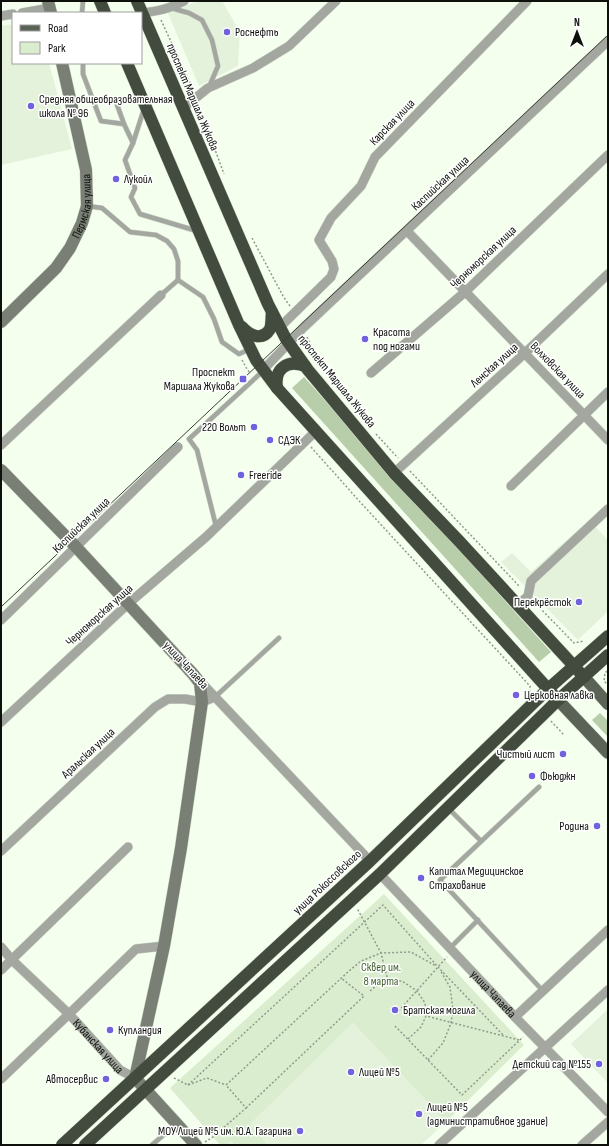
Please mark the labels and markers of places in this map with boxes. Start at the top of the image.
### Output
place label: Роснефть [235,25,279,40]
marker: Роснефть [222,27,232,37]
place label: Средняя общеобразовательная школа № 96 [39,92,173,121]
marker: Средняя общеобразовательная школа № 96 [26,101,36,111]
place label: Лукойл [123,172,153,187]
marker: Лукойл [111,174,121,184]
place label: Красота под ногами [373,325,420,354]
marker: Красота под ногами [360,334,370,344]
place label: Проспект Маршала Жукова [164,365,235,394]
marker: Проспект Маршала Жукова [238,374,248,384]
place label: 220 Вольт [202,420,246,435]
marker: 220 Вольт [249,422,259,432]
place label: СДЭК [278,433,301,448]
marker: СДЭК [265,435,275,445]
place label: Freeride [249,468,282,483]
marker: Freeride [236,470,246,480]
place label: Перекрёсток [514,595,571,610]
marker: Перекрёсток [574,597,584,607]
place label: Церковная лавка [524,688,594,703]
marker: Церковная лавка [511,690,521,700]
place label: Чистый лист [496,747,555,762]
marker: Чистый лист [558,749,568,759]
place label: Фьюджн [540,769,576,784]
marker: Фьюджн [527,771,537,781]
place label: Родина [559,819,589,834]
marker: Родина [592,821,602,831]
place label: Капитал Медицинское Страхование [429,864,524,893]
marker: Капитал Медицинское Страхование [416,873,426,883]
place label: Братская могила [403,1003,476,1018]
marker: Братская могила [390,1005,400,1015]
place label: Купландия [118,1023,162,1038]
marker: Купландия [105,1025,115,1035]
place label: Детский сад №155 [512,1057,591,1072]
marker: Детский сад №155 [594,1059,604,1069]
place label: Лицей №5 [358,1065,400,1080]
marker: Лицей №5 [346,1067,356,1077]
place label: Автосервис [45,1072,98,1087]
marker: Автосервис [101,1074,111,1084]
place label: Лицей №5 (административное здание) [426,1100,548,1129]
marker: Лицей №5 (административное здание) [414,1109,424,1119]
place label: МОУ Лицей №5 им. Ю.А. Гагарина [158,1124,292,1139]
marker: МОУ Лицей №5 им. Ю.А. Гагарина [295,1126,305,1136]

